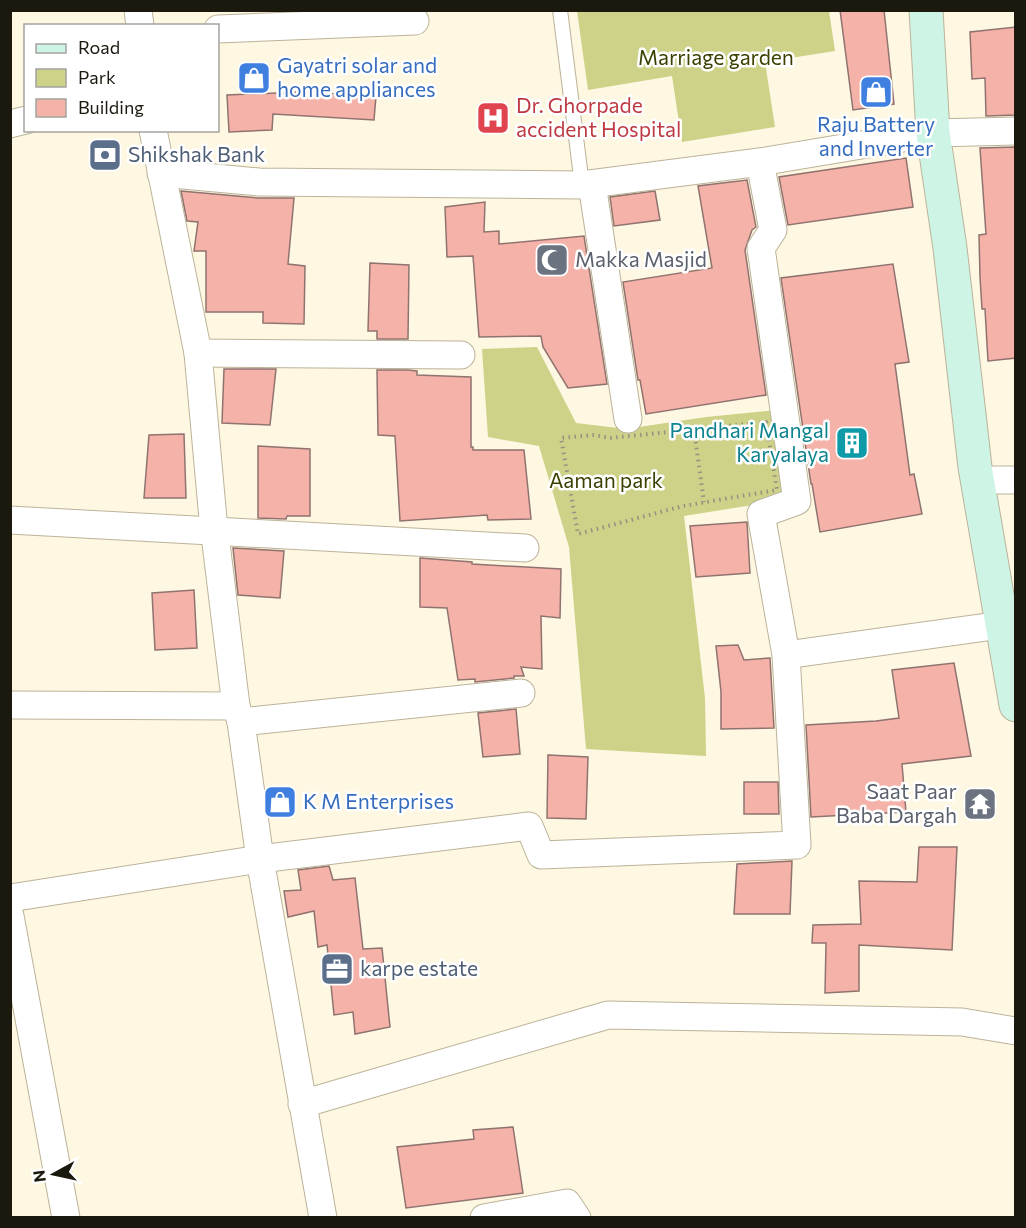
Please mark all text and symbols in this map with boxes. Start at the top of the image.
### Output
legend [24,24,219,132]
text: Road [78,36,120,58]
park label: Marriage garden [638,44,794,69]
place label: Gayatri solar and home appliances [277,52,437,101]
shop icon: Gayatri solar and home appliances [236,60,272,96]
text: Park [78,66,116,88]
shop icon: Raju Battery and Inverter [858,74,894,110]
place label: Dr. Ghorpade accident Hospital [516,92,681,141]
text: Building [78,96,144,118]
hospital icon: Dr. Ghorpade accident Hospital [475,100,511,136]
place label: Raju Battery and Inverter [817,111,935,160]
bank icon: Shikshak Bank [87,137,123,173]
place label: Shikshak Bank [128,141,265,166]
mosque icon: Makka Masjid [534,242,570,278]
place label: Makka Masjid [575,246,707,271]
place label: Pandhari Mangal Karyalaya [669,417,829,466]
building icon: Pandhari Mangal Karyalaya [834,425,870,461]
park label: Aaman park [549,467,663,492]
place label: Saat Paar Baba Dargah [836,778,957,827]
shop icon: K M Enterprises [262,784,298,820]
temple icon: Saat Paar Baba Dargah [962,786,998,822]
place label: K M Enterprises [303,788,454,813]
office icon: karpe estate [319,951,355,987]
place label: karpe estate [360,955,478,980]
north arrow [24,1144,84,1204]
text: N [28,1169,49,1183]

